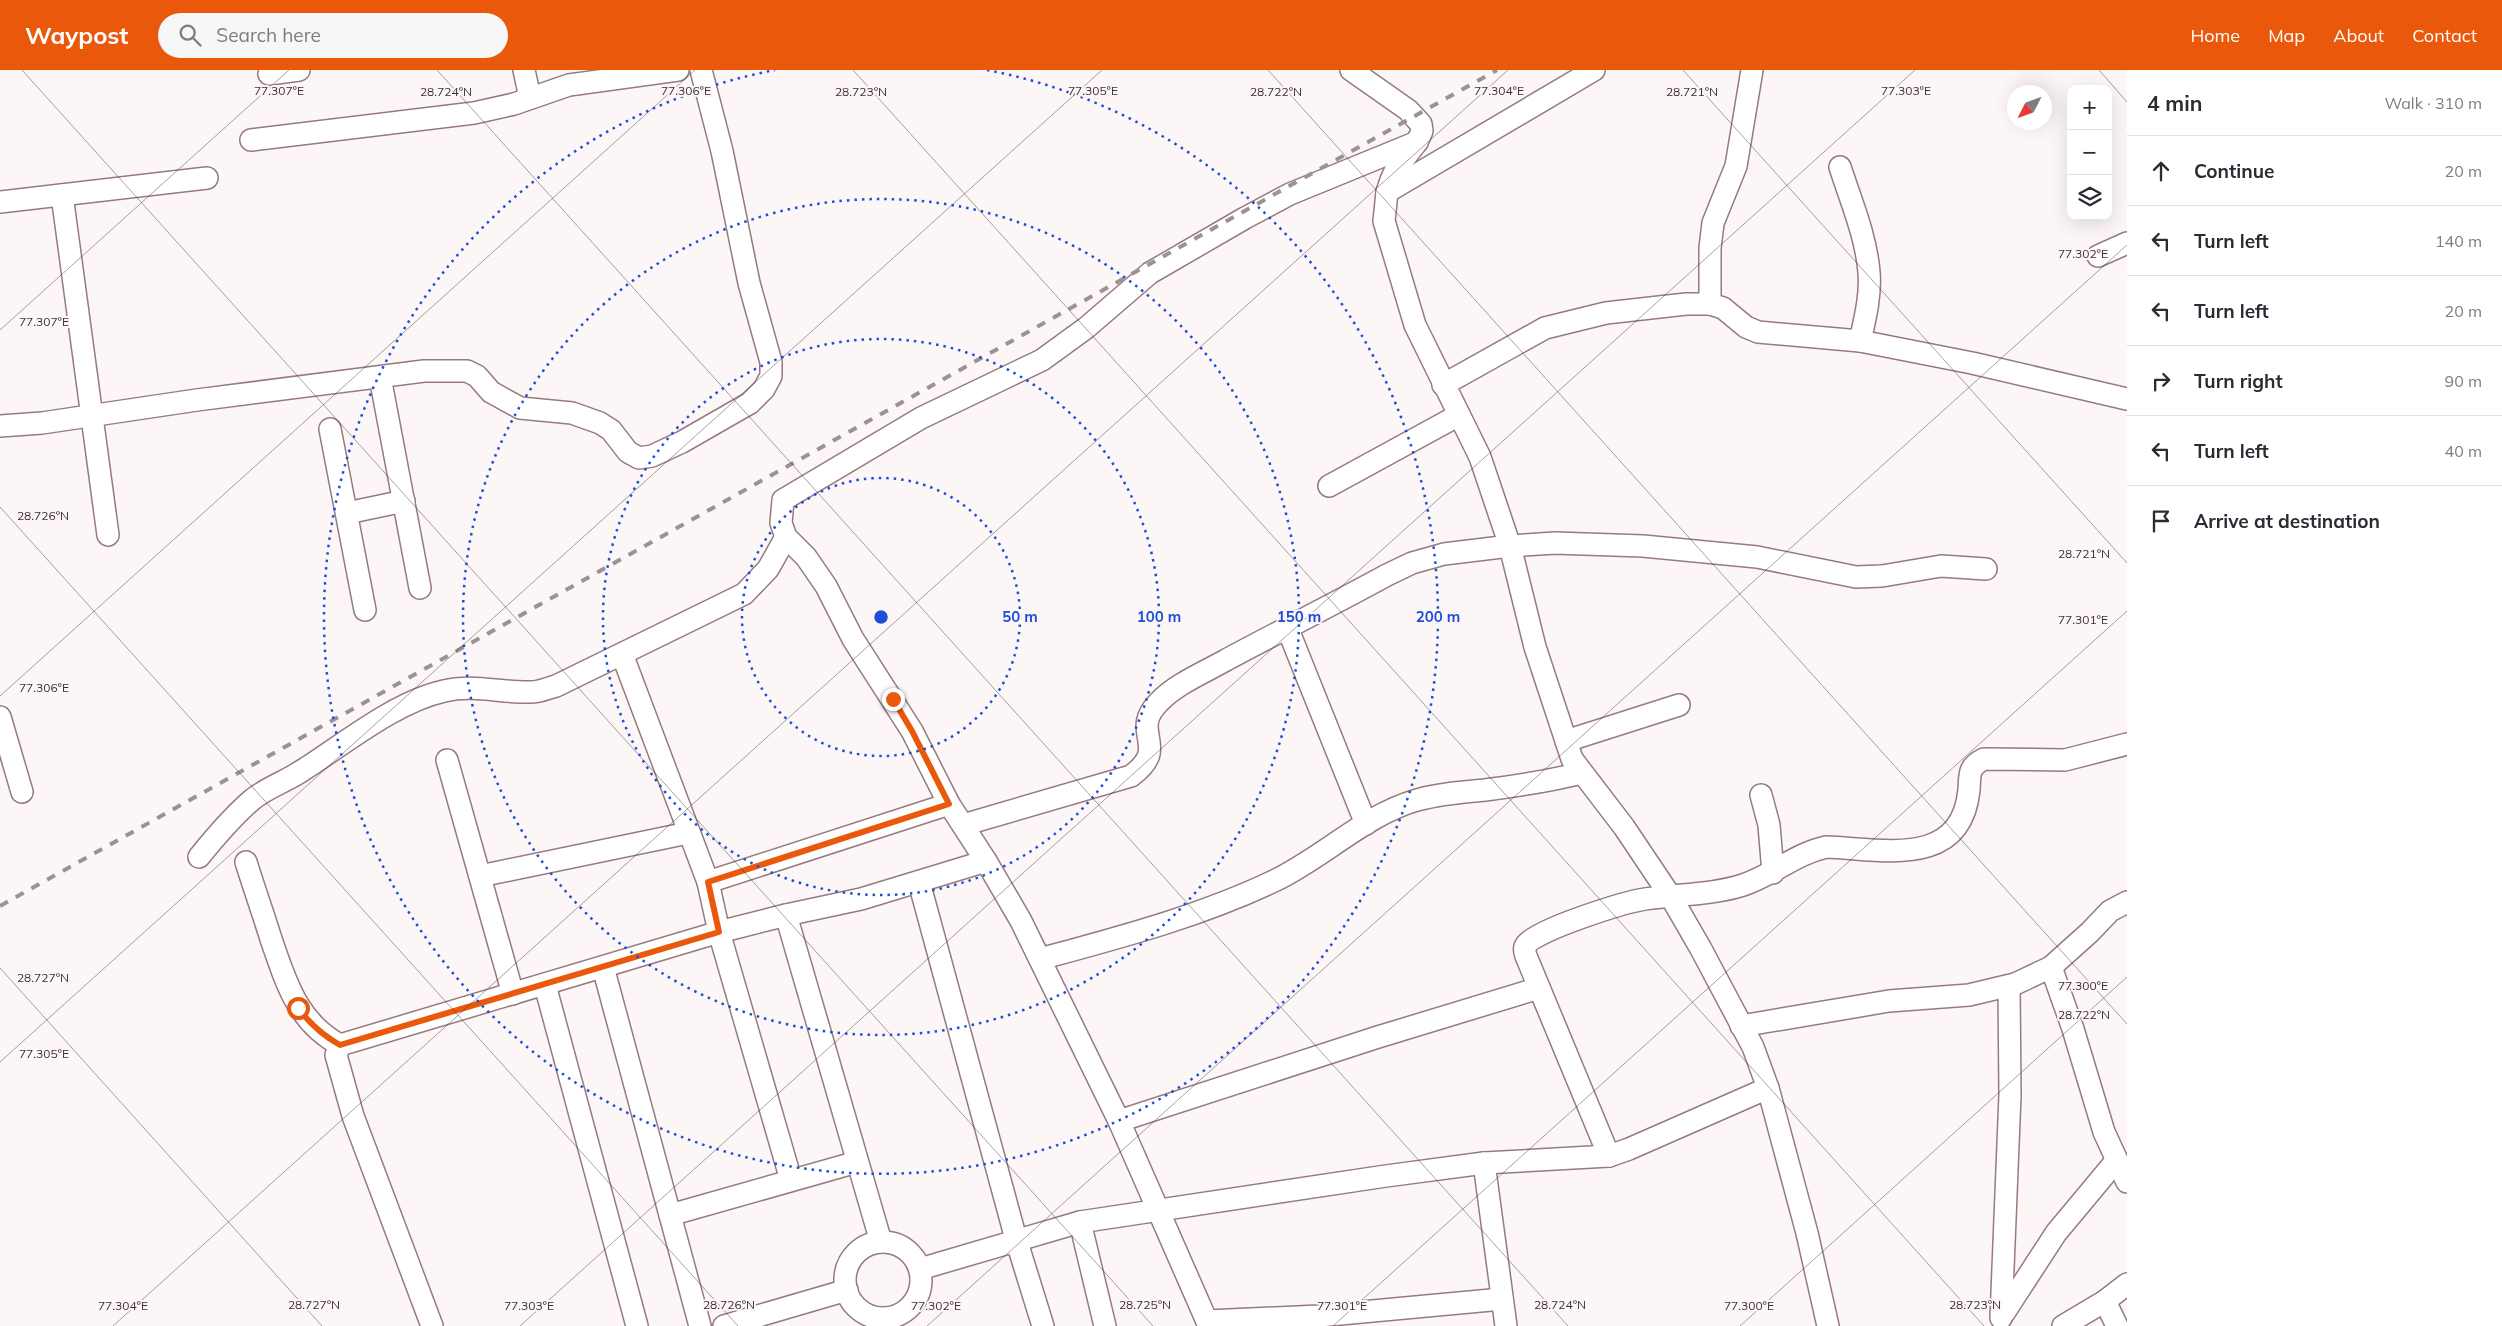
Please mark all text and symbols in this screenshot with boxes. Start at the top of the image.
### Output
search box [158,13,508,58]
text: Waypost [25,20,128,50]
icon: search [176,21,204,49]
text: Search here [216,23,321,47]
text: Home [2190,24,2240,47]
text: Map [2268,24,2305,47]
text: About [2333,24,2384,47]
text: Contact [2412,24,2477,47]
text: 77.307°E [254,83,304,98]
text: 77.306°E [661,83,711,98]
text: 77.305°E [1068,83,1118,98]
text: 77.304°E [1474,83,1524,98]
text: 77.303°E [1881,83,1931,98]
text: 28.724°N [420,84,472,99]
text: 28.723°N [835,84,887,99]
text: 28.722°N [1250,84,1302,99]
text: 28.721°N [1666,84,1718,99]
north arrow [2007,85,2052,130]
map controls [2067,85,2112,220]
button: + [2067,85,2112,130]
text: 4 min [2147,90,2202,116]
text: Walk · 310 m [2384,93,2482,113]
button: − [2067,130,2112,175]
icon: ahead [2147,157,2175,185]
text: Continue [2194,159,2274,183]
text: 20 m [2445,161,2482,181]
button: layers [2067,175,2112,220]
icon: left [2147,227,2175,255]
text: Turn left [2194,229,2269,253]
text: 140 m [2435,231,2482,251]
text: 77.302°E [2058,246,2108,261]
icon: left [2147,297,2175,325]
text: Turn left [2194,299,2269,323]
text: 20 m [2445,301,2482,321]
text: 77.307°E [19,314,69,329]
icon: right [2147,367,2175,395]
text: Turn right [2194,369,2283,393]
text: 90 m [2445,371,2482,391]
icon: left [2147,437,2175,465]
text: Turn left [2194,439,2269,463]
text: 40 m [2445,441,2482,461]
icon: arrive [2147,507,2175,535]
text: 28.726°N [17,508,69,523]
text: Arrive at destination [2194,509,2380,533]
text: 28.721°N [2058,546,2110,561]
text: 50 m [1002,607,1038,626]
text: 100 m [1137,607,1181,626]
text: 150 m [1277,607,1321,626]
text: 200 m [1416,607,1460,626]
centre of rings [872,608,890,626]
text: 77.301°E [2058,612,2108,627]
text: 77.306°E [19,680,69,695]
route end [882,688,905,711]
text: 28.727°N [17,970,69,985]
text: 77.300°E [2058,978,2108,993]
route start [287,997,310,1020]
text: 28.722°N [2058,1007,2110,1022]
text: 77.305°E [19,1046,69,1061]
text: 28.727°N [288,1297,340,1312]
text: 28.726°N [703,1297,755,1312]
text: 28.725°N [1119,1297,1171,1312]
text: 28.724°N [1534,1297,1586,1312]
text: 28.723°N [1949,1297,2001,1312]
text: 77.304°E [98,1298,148,1313]
text: 77.303°E [504,1298,554,1313]
text: 77.302°E [911,1298,961,1313]
text: 77.301°E [1317,1298,1367,1313]
text: 77.300°E [1724,1298,1774,1313]

